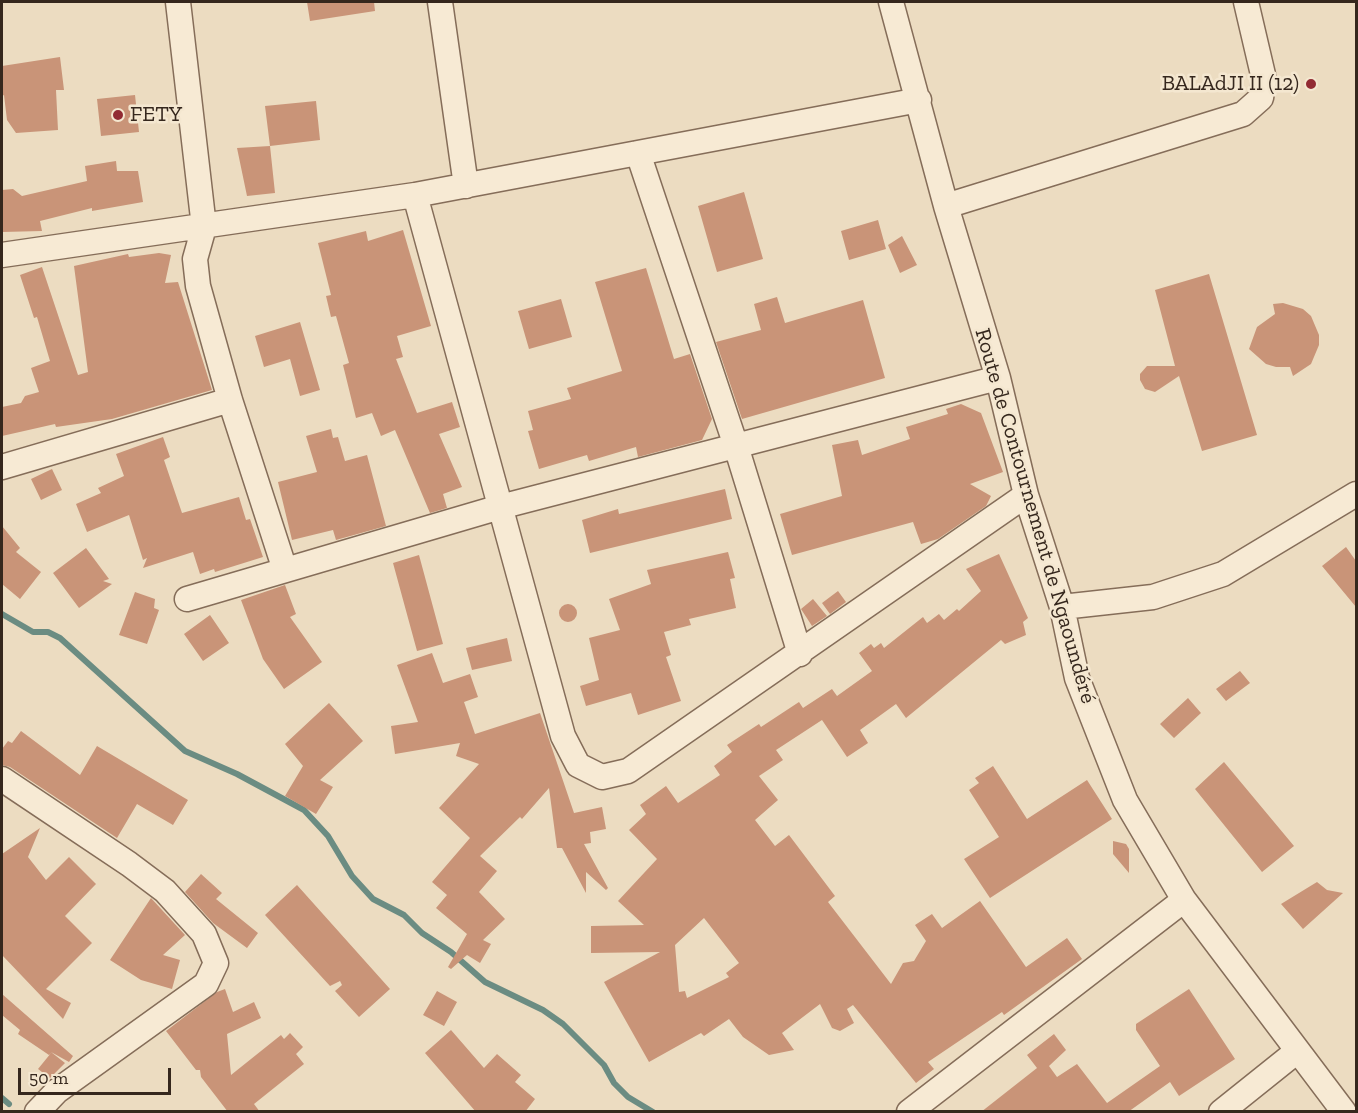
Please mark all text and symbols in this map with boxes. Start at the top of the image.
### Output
place label: BALAdJI II (12) [1162,71,1299,97]
marker: BALAdJI II (12) [1304,77,1318,91]
place label: FETY [130,102,182,128]
marker: FETY [111,108,125,122]
street label: Route de Contournement de Ngaoundéré [969,325,1101,707]
scale bar [21,1056,174,1094]
text: 50 m [29,1067,68,1089]

